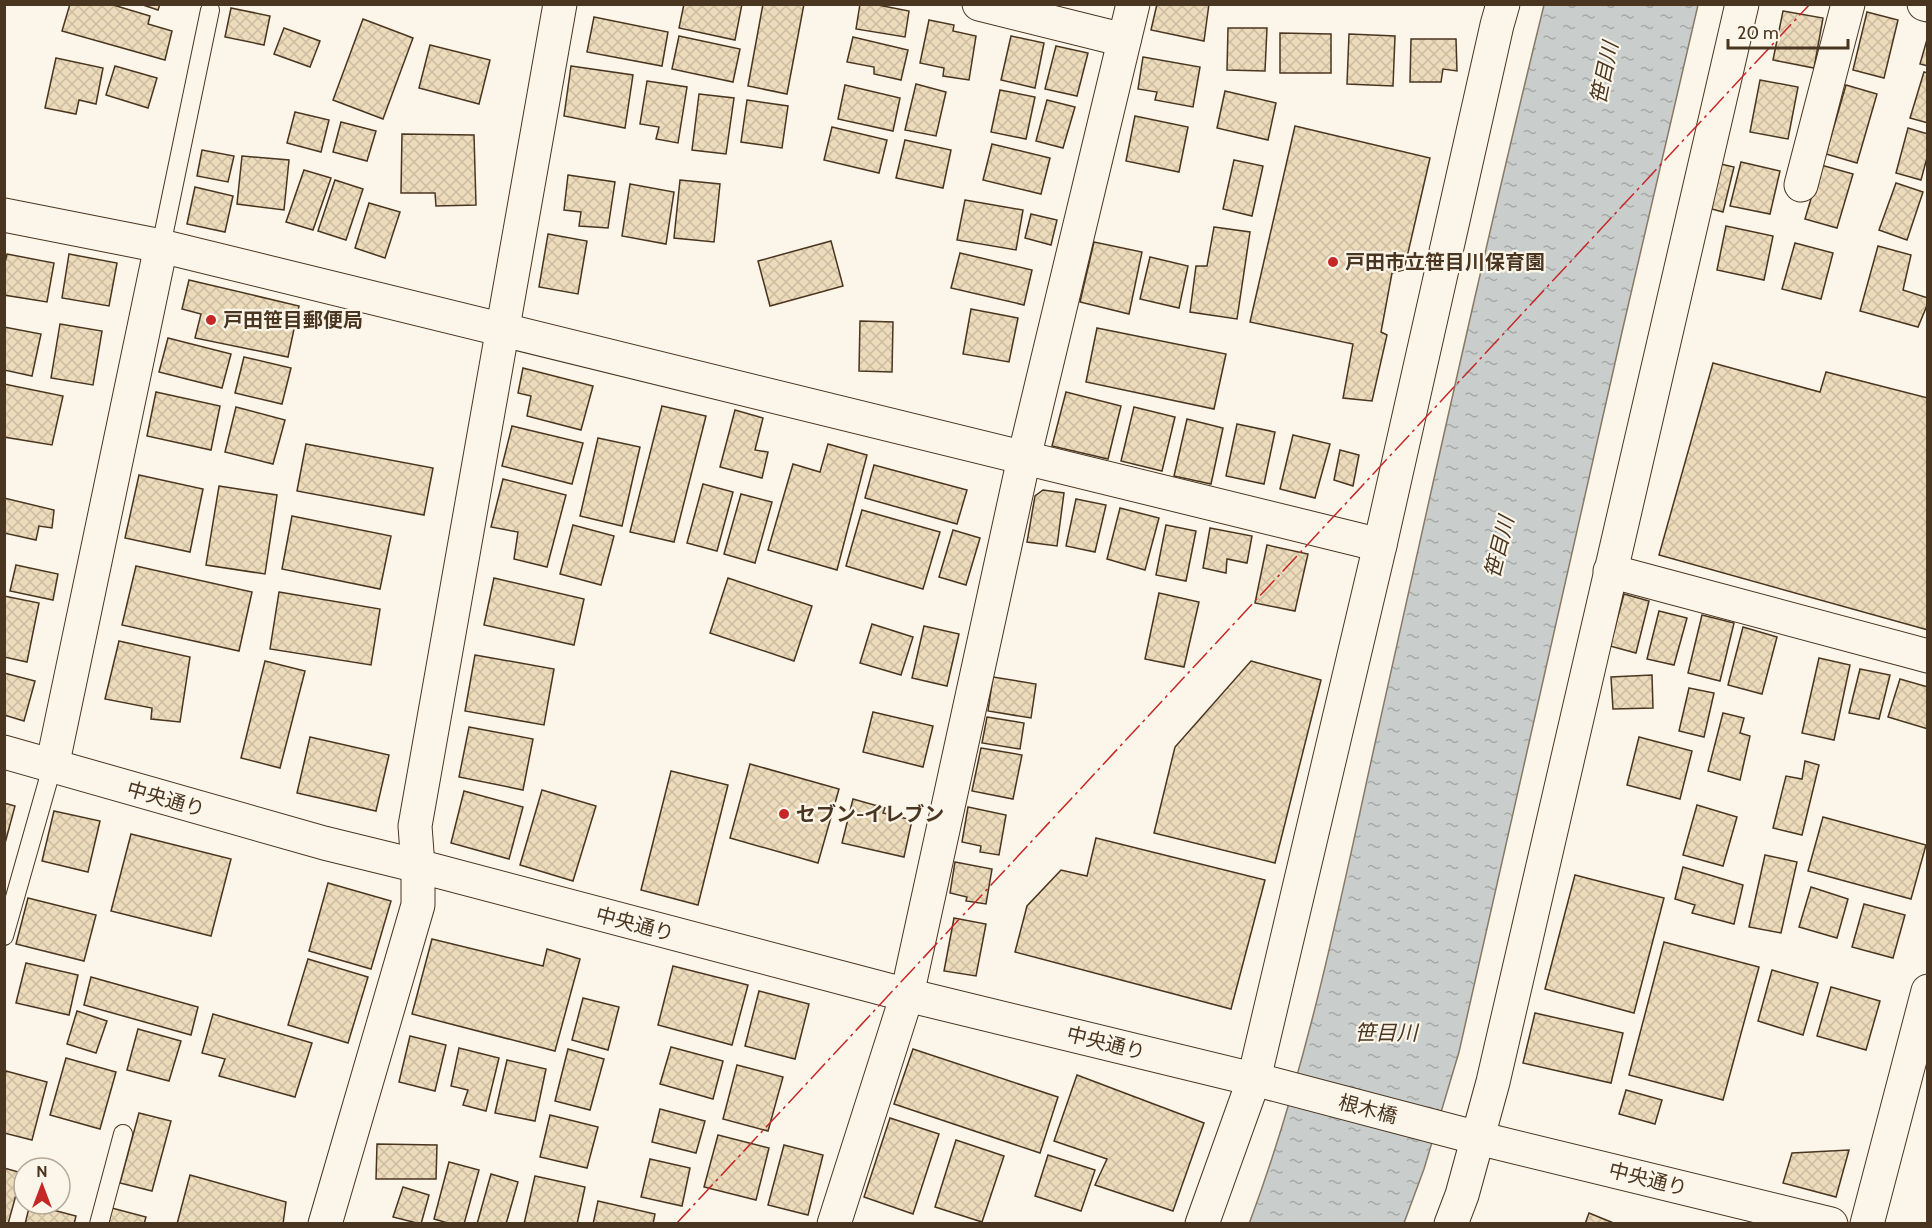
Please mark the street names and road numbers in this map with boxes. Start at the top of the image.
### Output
street label: 中央通り [124,776,208,822]
street label: 中央通り [593,902,677,946]
street label: 中央通り [1064,1022,1148,1064]
street label: 根木橋 [1336,1090,1400,1128]
street label: 中央通り [1606,1158,1690,1200]

